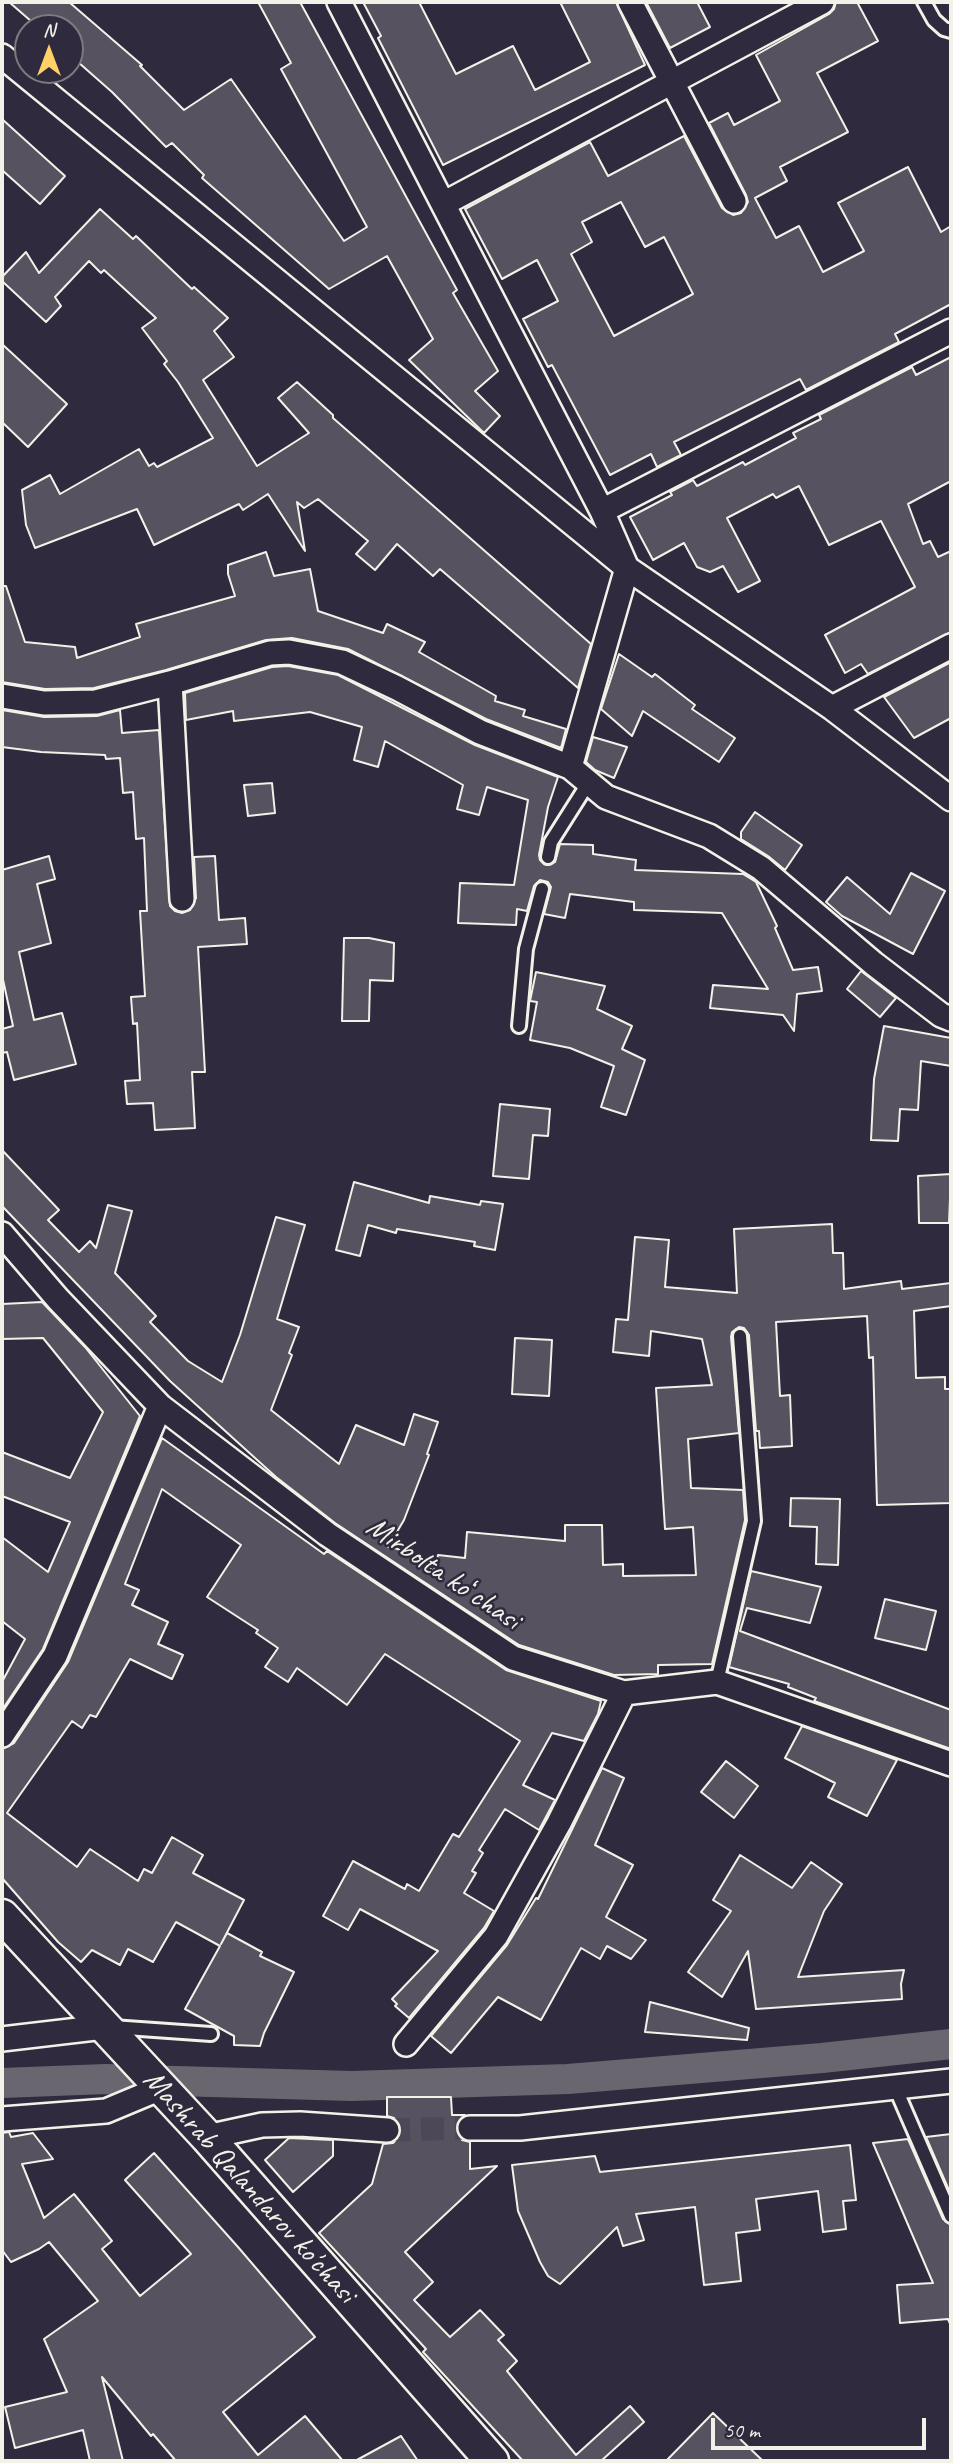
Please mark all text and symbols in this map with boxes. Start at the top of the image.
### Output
north arrow [14,14,84,84]
text: N [43,18,55,42]
street label: Mirbolta koʻchasi [359,1509,527,1639]
street label: Mashrab Qalandarov ko'chasi [135,2063,363,2311]
scale bar [715,2404,930,2448]
text: 50 m [724,2417,760,2443]

